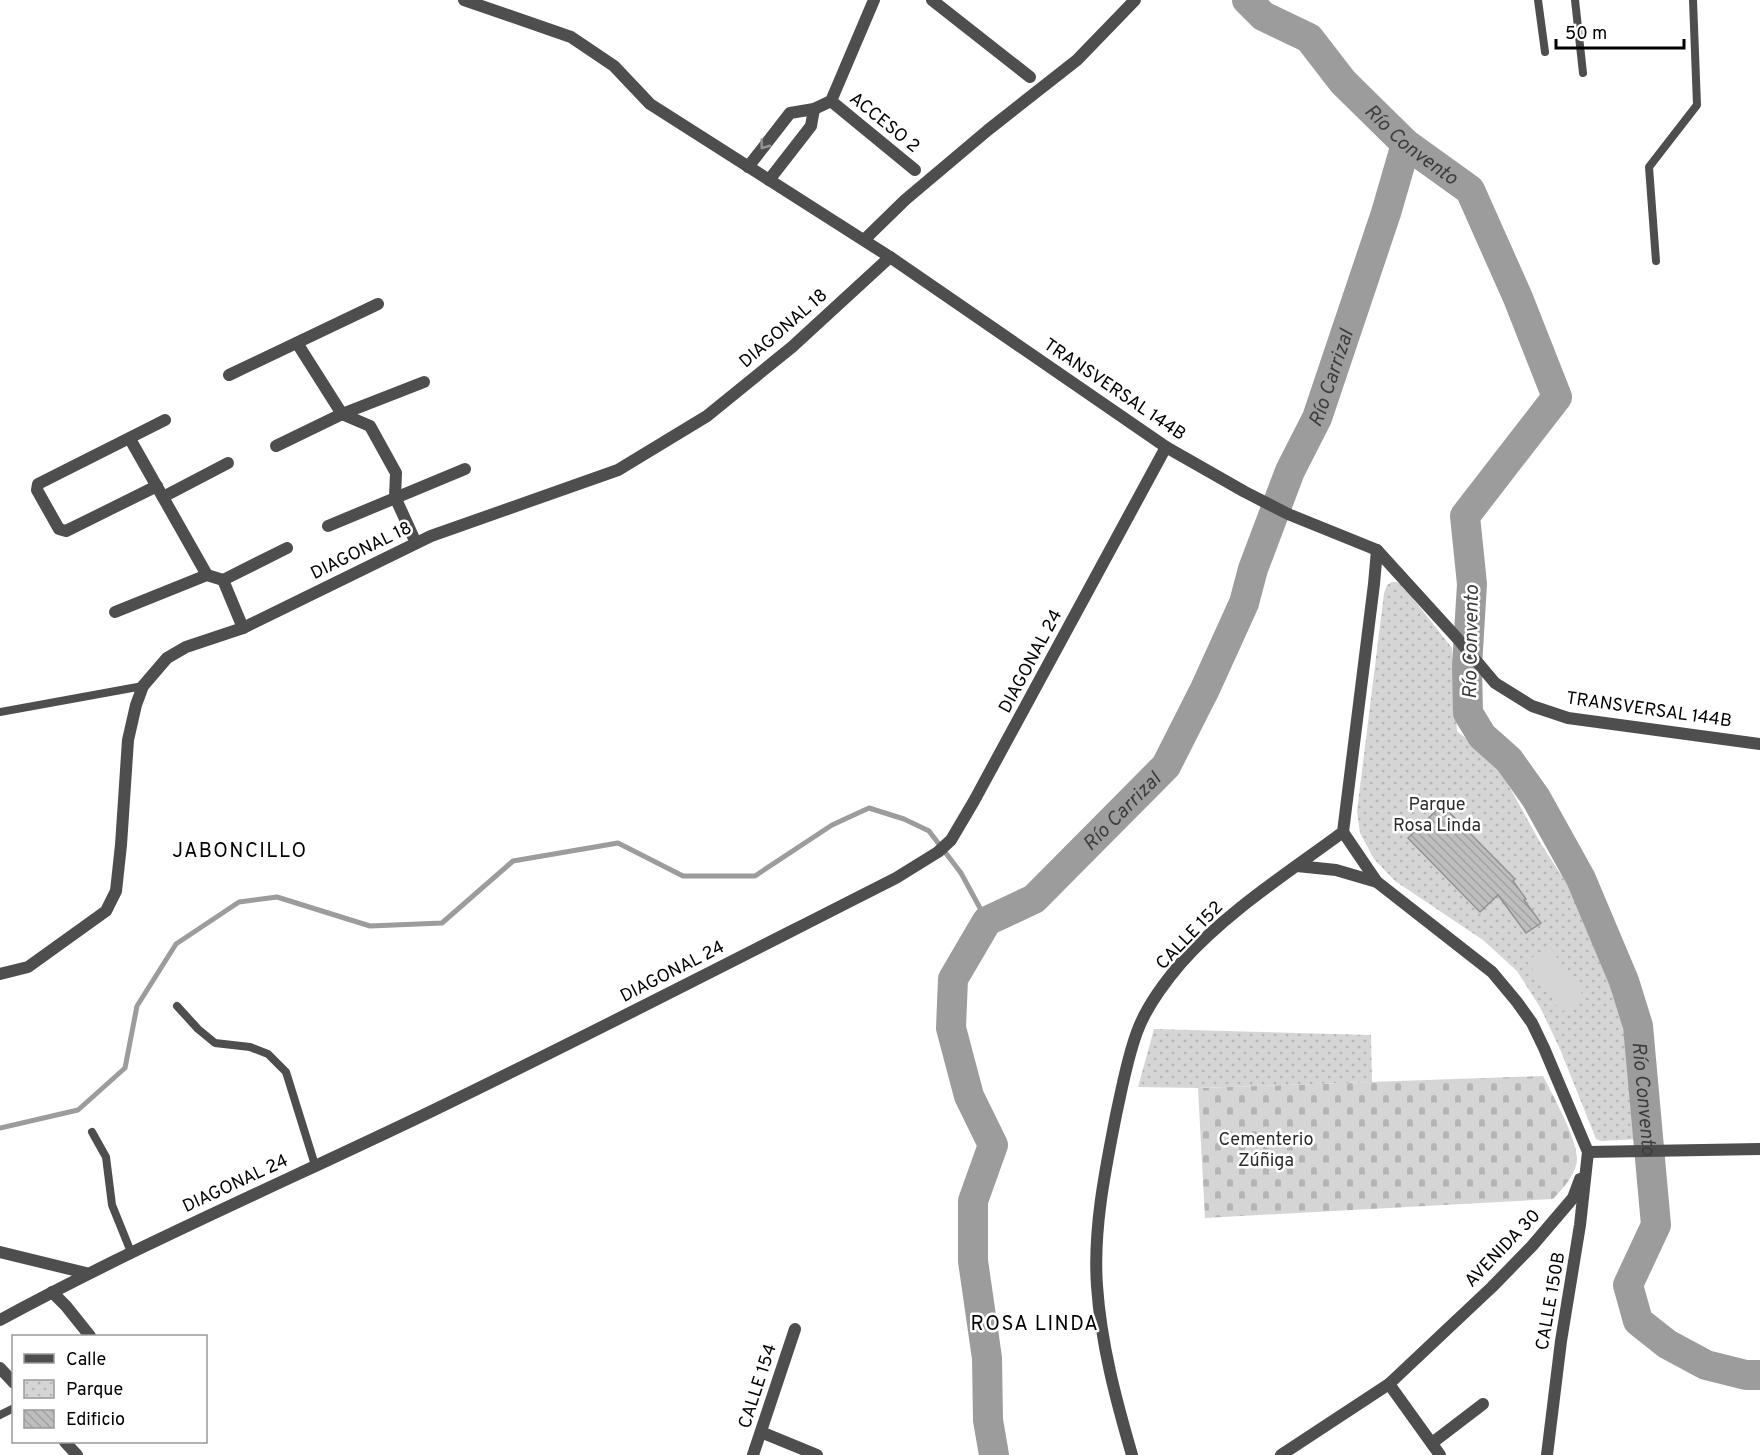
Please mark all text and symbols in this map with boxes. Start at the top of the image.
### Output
scale bar [1556,12,1684,50]
text: 50 m [1565,23,1607,46]
street label: ACCESO 2 [844,88,924,159]
water label: Río Convento [1358,99,1463,192]
one-way arrow [761,138,772,149]
street label: DIAGONAL 18 [735,284,833,374]
water label: Río Carrizal [1304,326,1361,432]
street label: TRANSVERSAL 144B [1039,334,1190,446]
street label: DIAGONAL 18 [307,517,416,586]
water label: Río Convento [1458,584,1486,699]
street label: DIAGONAL 24 [994,606,1068,717]
street label: TRANSVERSAL 144B [1565,687,1733,733]
water label: Río Carrizal [1078,767,1168,857]
park label: Parque Rosa Linda [1393,794,1481,838]
district label: JABONCILLO [172,839,308,865]
street label: CALLE 152 [1152,897,1229,975]
street label: DIAGONAL 24 [617,936,729,1008]
water label: Río Convento [1624,1041,1661,1157]
park label: Cementerio Zúñiga [1219,1129,1313,1173]
street label: DIAGONAL 24 [179,1150,292,1219]
street label: AVENIDA 30 [1460,1205,1546,1293]
street label: CALLE 150B [1532,1250,1571,1352]
district label: ROSA LINDA [971,1312,1099,1338]
legend [12,1335,207,1443]
street label: CALLE 154 [734,1341,783,1432]
text: Calle [66,1349,106,1372]
text: Parque [66,1379,123,1402]
text: Edificio [66,1409,125,1432]

